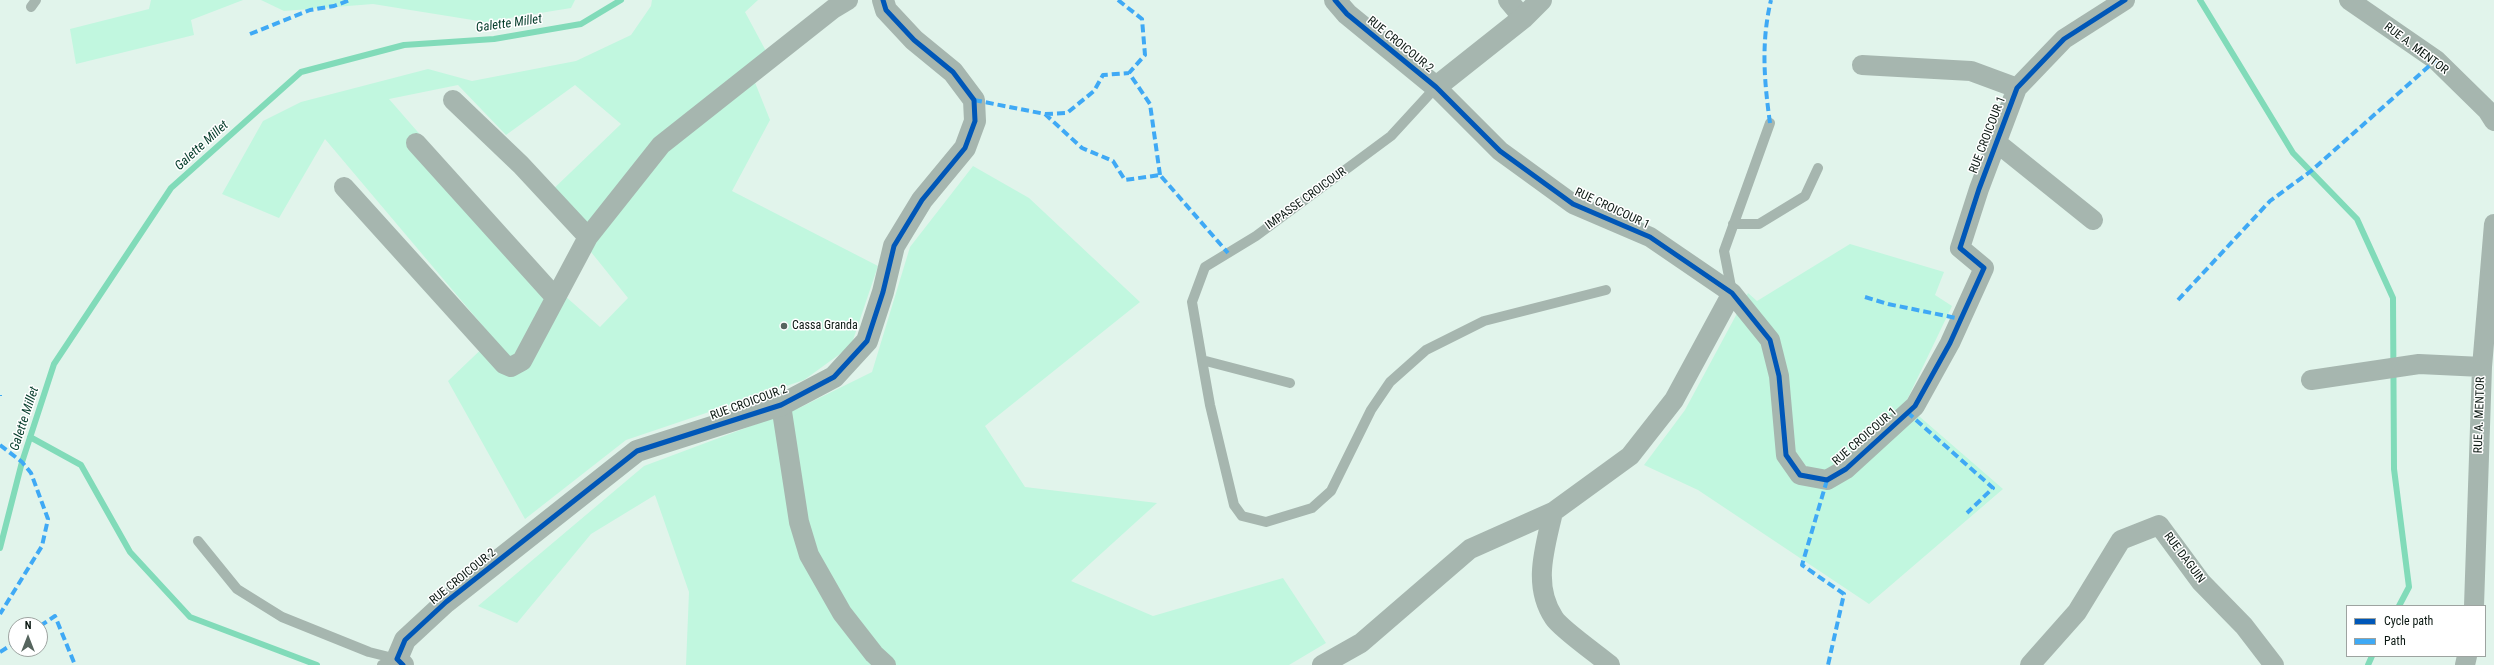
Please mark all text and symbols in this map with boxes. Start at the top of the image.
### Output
water label: Galette Millet [475,12,543,36]
street label: RUE CROICOUR 2 [1364,14,1436,76]
street label: RUE A. MENTOR [2381,20,2451,78]
street label: RUE CROICOUR 1 [1967,95,2009,175]
water label: Galette Millet [172,118,232,174]
street label: IMPASSE CROICOUR [1263,165,1349,233]
street label: RUE CROICOUR 1 [1572,185,1652,233]
place label: Cassa Granda [792,319,858,333]
marker: Cassa Granda [779,321,789,331]
street label: RUE A. MENTOR [2471,376,2489,454]
street label: RUE CROICOUR 2 [708,382,790,424]
water label: Galette Millet [7,385,43,453]
street label: RUE CROICOUR 1 [1830,405,1900,469]
street label: RUE DAGUIN [2160,530,2208,586]
street label: RUE CROICOUR 2 [427,546,499,608]
legend [2346,605,2486,657]
text: Cycle path [2384,614,2433,628]
north arrow [8,617,48,657]
text: N [25,619,31,632]
text: Path [2384,634,2406,648]

